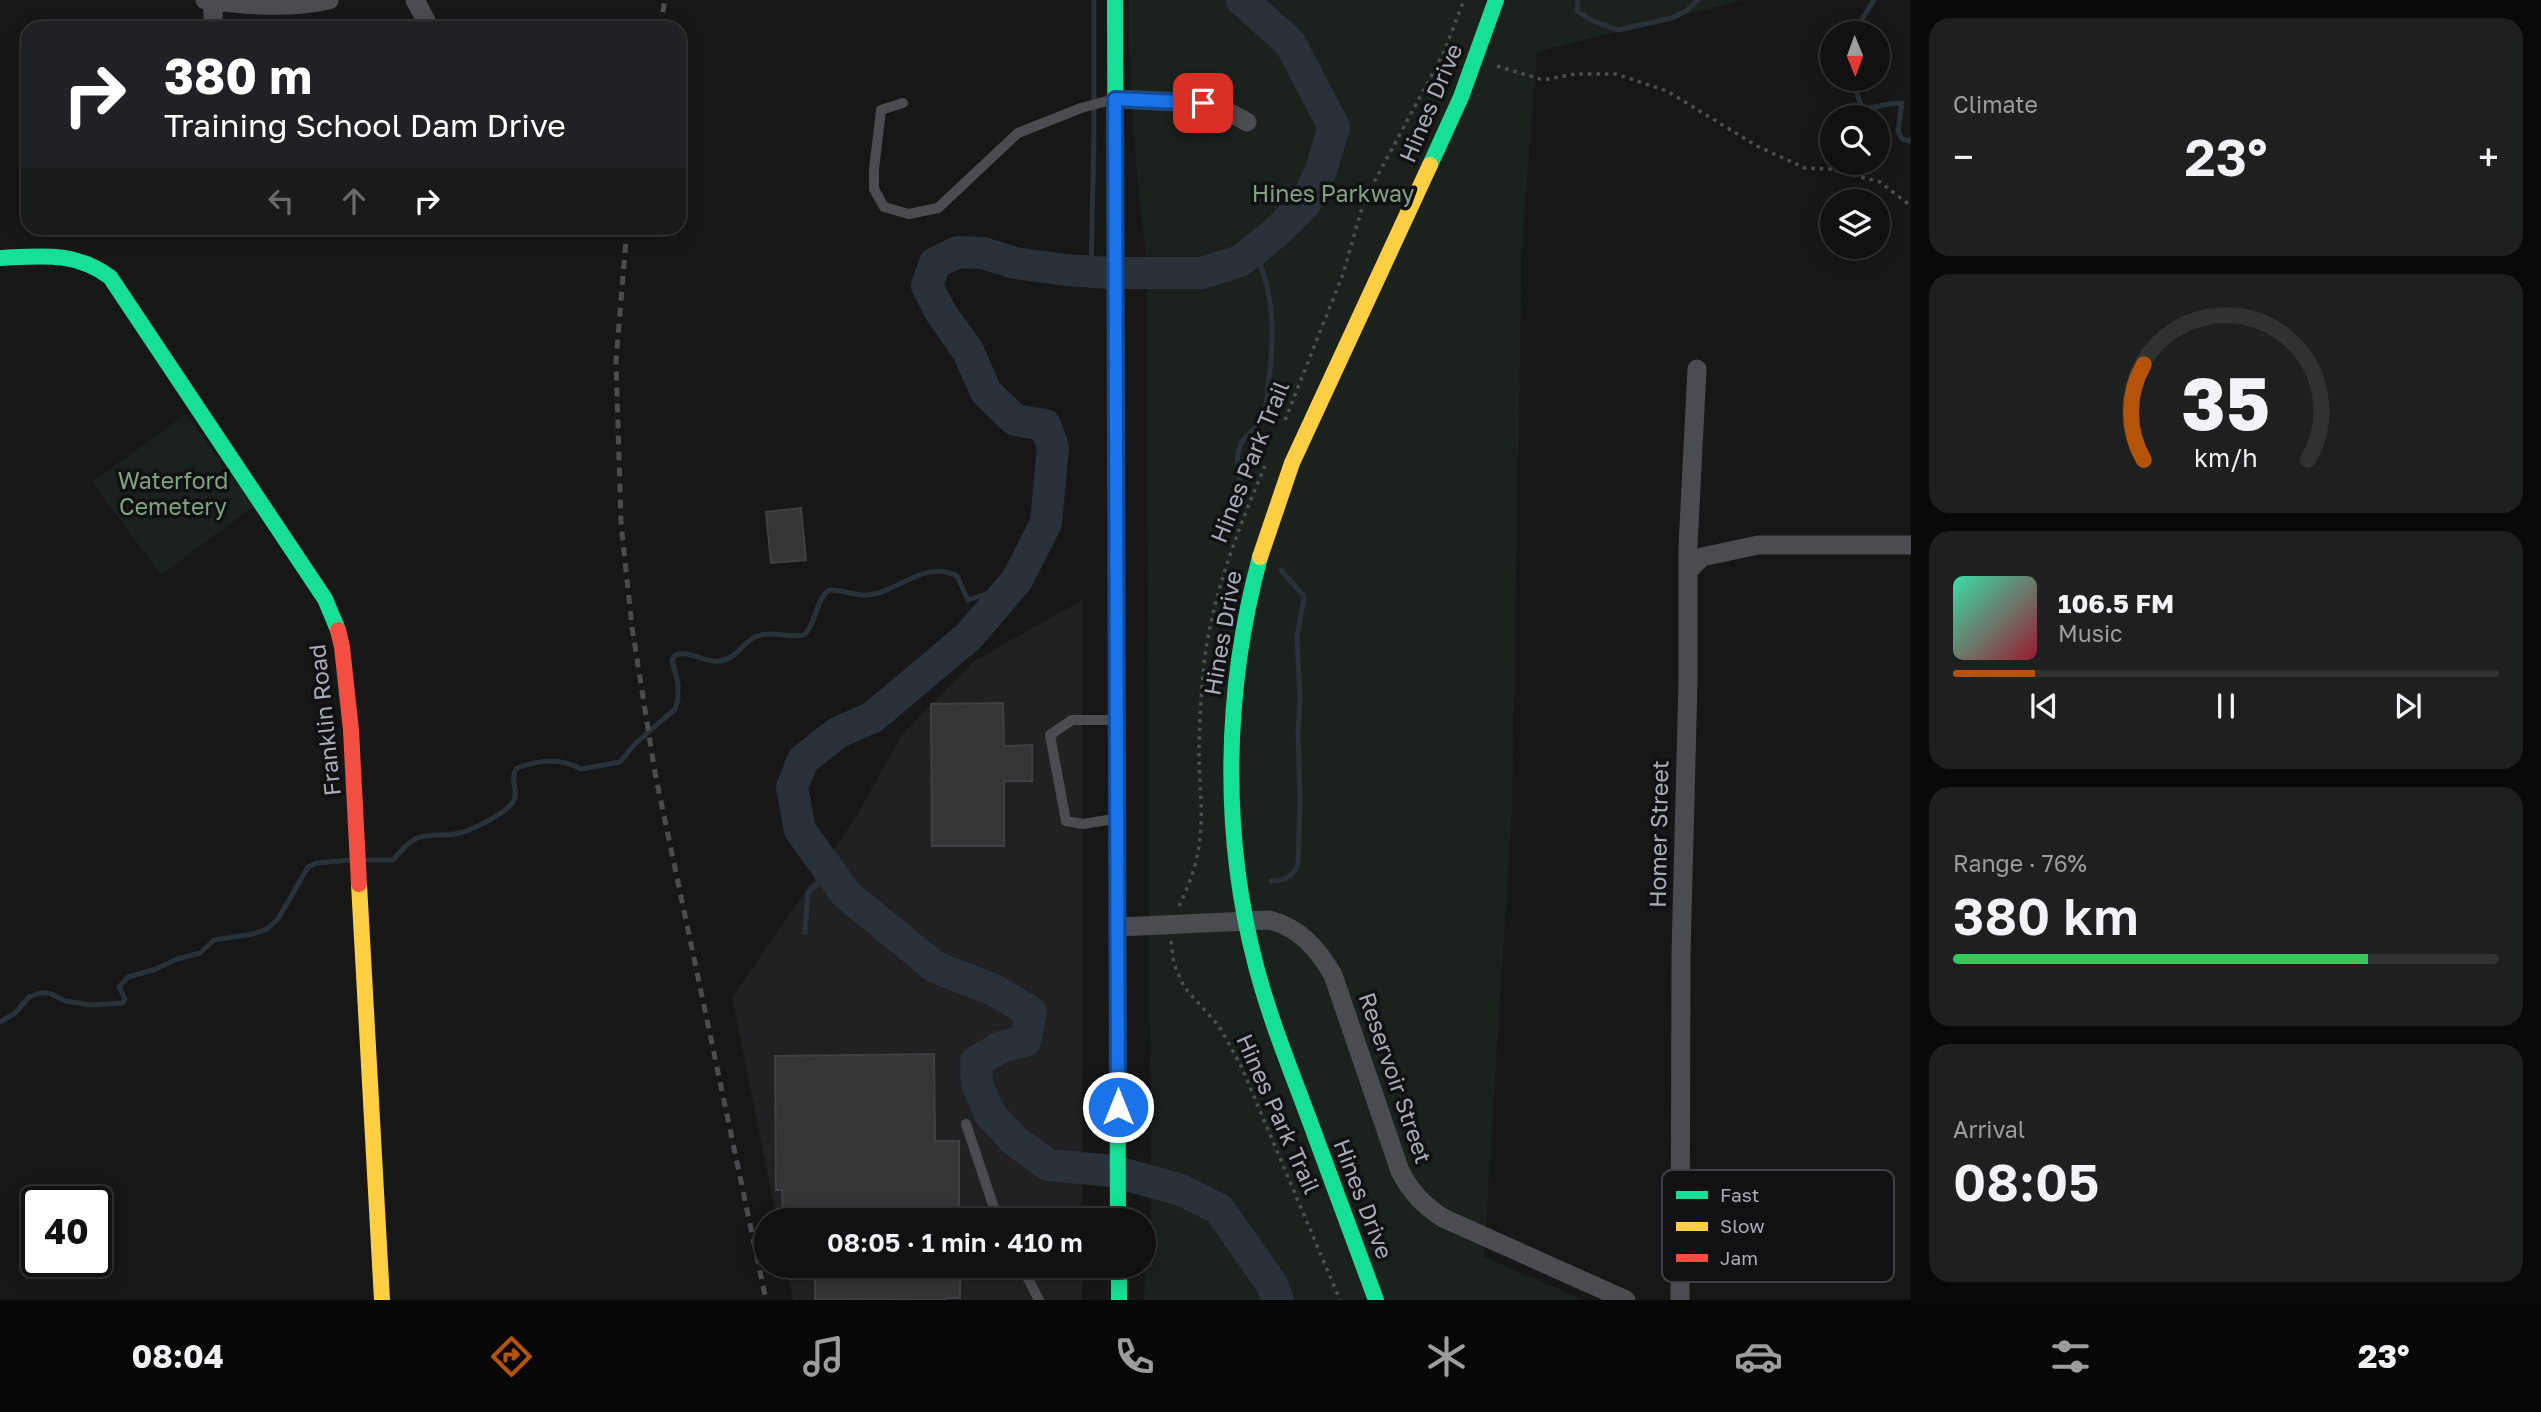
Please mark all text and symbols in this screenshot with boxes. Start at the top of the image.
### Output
north arrow [1820,21,1890,91]
map controls [1820,21,1890,259]
street label: Hines Drive [1393,39,1468,166]
text: 380 m [164,46,312,105]
icon: right [49,49,140,140]
pin [1173,73,1233,133]
icon: arrive [1184,84,1222,122]
text: Climate [1953,90,2038,118]
button: search [1820,105,1890,175]
text: Training School Dam Drive [164,106,566,144]
text: 23° [2185,125,2267,187]
text: − [1953,134,1974,179]
text: + [2478,134,2499,179]
park label: Hines Parkway [1252,179,1414,207]
icon: left [262,182,300,220]
icon: ahead [335,182,373,220]
icon: right [408,182,446,220]
button: layers [1820,189,1890,259]
text: 35 [2182,359,2270,446]
street label: Hines Park Trail [1204,377,1294,547]
text: km/h [2194,441,2258,472]
park label: Waterford Cemetery [118,466,228,520]
street label: Hines Drive [1197,568,1247,697]
text: 106.5 FM [2058,588,2174,619]
text: Music [2058,619,2123,647]
street label: Franklin Road [302,643,346,797]
icon: previous [2025,687,2063,725]
icon: pause [2207,687,2245,725]
icon: next [2389,687,2427,725]
street label: Homer Street [1643,760,1673,908]
text: Range · 76% [1953,849,2087,877]
text: 380 km [1953,884,2139,946]
street label: Reservoir Street [1354,988,1438,1167]
street label: Hines Park Trail [1231,1029,1327,1198]
position arrow [1081,1070,1155,1144]
text: Arrival [1953,1115,2025,1143]
street label: Hines Drive [1328,1135,1400,1263]
text: 08:05 [1953,1150,2099,1212]
legend [1662,1170,1894,1282]
text: Fast [1720,1183,1759,1206]
speed limit sign: 40 [21,1186,112,1277]
text: Slow [1720,1214,1765,1237]
text: 08:05 · 1 min · 410 m [827,1227,1083,1258]
text: Jam [1720,1246,1758,1269]
icon: directions [487,1332,536,1381]
icon: music [799,1332,848,1381]
icon: phone [1110,1332,1159,1381]
icon: climate [1422,1332,1471,1381]
icon: car [1734,1332,1783,1381]
icon: filters [2046,1332,2095,1381]
text: 08:04 [131,1337,224,1375]
text: 23° [2358,1337,2410,1375]

